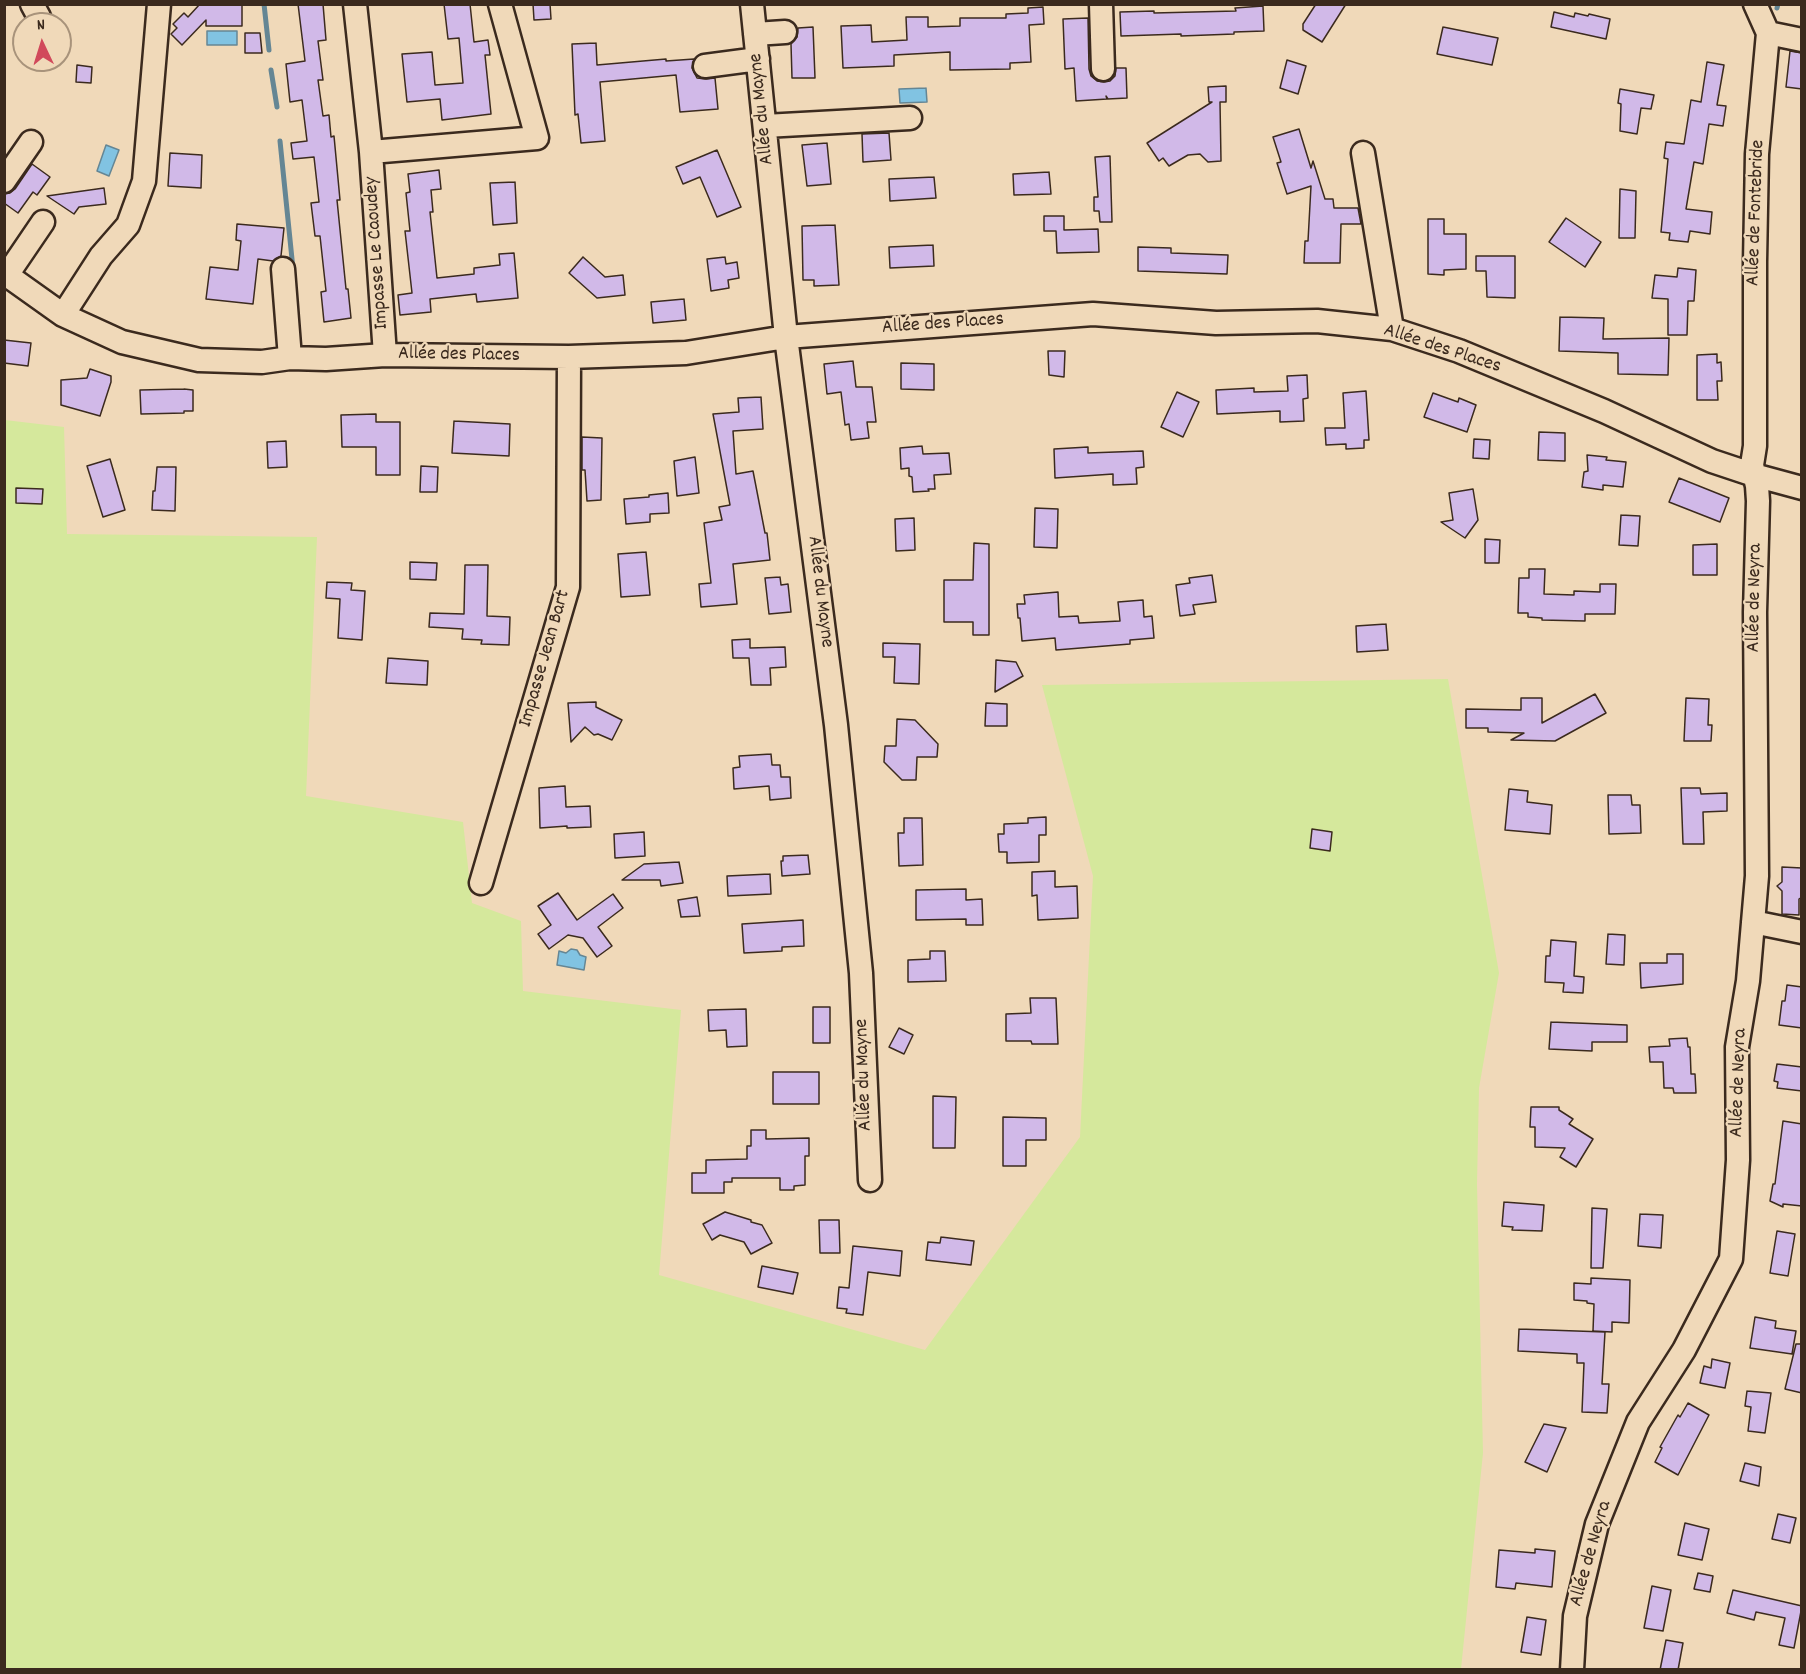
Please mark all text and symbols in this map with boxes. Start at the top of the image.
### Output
north arrow [12,12,72,72]
text: N [36,14,46,37]
street label: Allée du Mayne [745,52,781,166]
street label: Allée de Fontebride [1742,139,1772,287]
street label: Impasse Le Caoudey [361,176,395,330]
street label: Allée des Places [881,309,1005,341]
street label: Allée des Places [1380,320,1504,380]
street label: Allée des Places [398,343,520,369]
street label: Allée du Mayne [800,535,838,649]
street label: Allée de Neyra [1743,543,1769,653]
street label: Impasse Jean Bart [515,588,577,730]
street label: Allée du Mayne [851,1018,879,1132]
street label: Allée de Neyra [1726,1028,1754,1138]
street label: Allée de Neyra [1565,1498,1619,1610]

